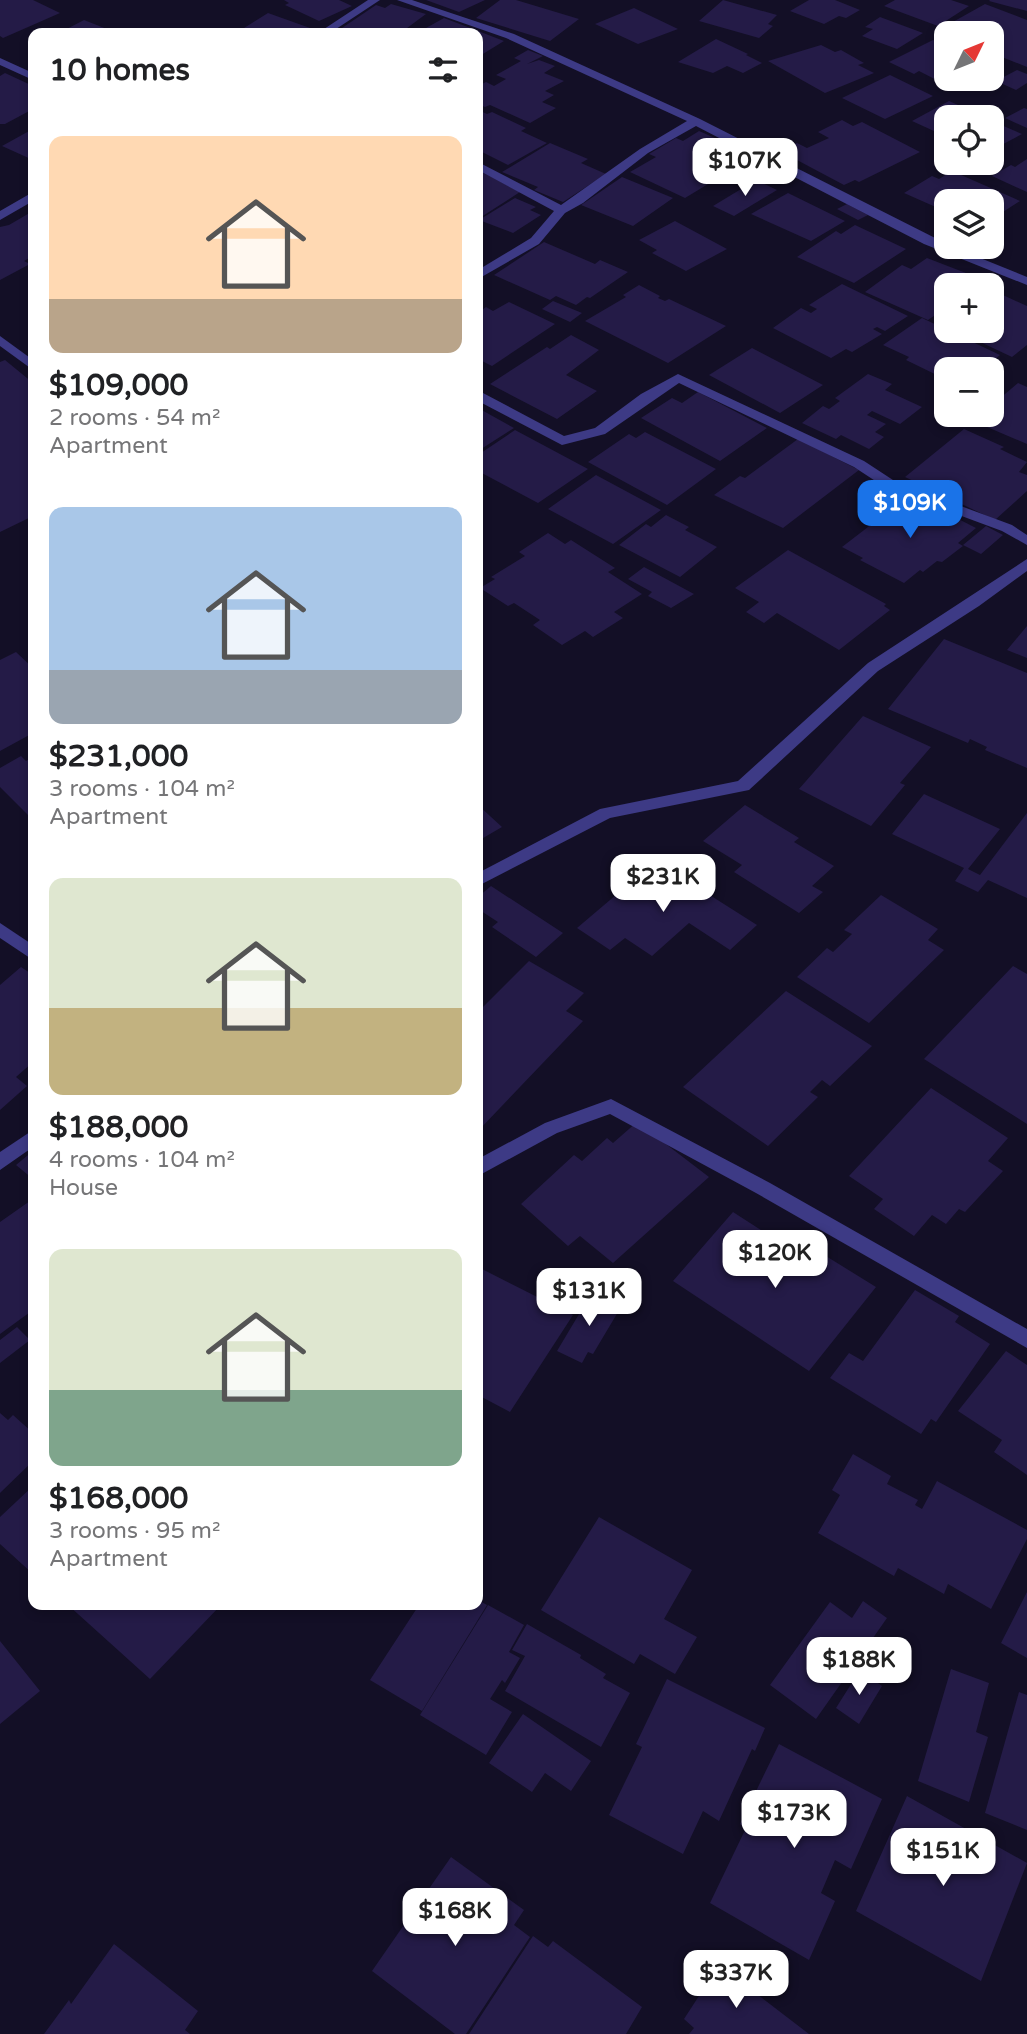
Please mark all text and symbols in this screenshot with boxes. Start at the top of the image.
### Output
north arrow [934,21,1004,91]
map controls [934,21,1004,427]
icon: filters [424,51,462,89]
text: 10 homes [49,52,190,89]
button: locate [934,105,1004,175]
pin: $107K [696,138,794,198]
text: $107K [709,147,781,175]
icon: home [193,181,319,307]
button: layers [934,189,1004,259]
button: + [934,273,1004,343]
button: − [934,357,1004,427]
text: $109,000 [49,367,188,404]
text: 2 rooms · 54 m² [49,404,220,432]
text: Apartment [49,432,168,460]
pin: $109K [861,480,959,540]
text: $109K [874,489,946,517]
icon: home [193,552,319,678]
text: $231,000 [49,738,188,775]
text: 3 rooms · 104 m² [49,775,235,803]
text: Apartment [49,803,168,831]
pin: $231K [614,855,712,914]
text: $231K [627,863,699,891]
icon: home [193,923,319,1049]
text: $188,000 [49,1109,188,1146]
text: 4 rooms · 104 m² [49,1146,235,1174]
text: House [49,1174,118,1202]
pin: $120K [726,1230,824,1290]
text: $120K [739,1239,811,1267]
pin: $131K [540,1268,638,1328]
text: $131K [553,1277,625,1305]
icon: home [193,1294,319,1420]
text: $168,000 [49,1480,188,1517]
text: 3 rooms · 95 m² [49,1517,220,1545]
text: Apartment [49,1545,168,1573]
pin: $188K [810,1638,908,1697]
text: $188K [823,1646,895,1674]
pin: $173K [745,1790,843,1850]
text: $173K [758,1799,830,1827]
pin: $151K [894,1828,992,1888]
text: $151K [907,1837,979,1865]
pin: $168K [406,1888,504,1948]
text: $168K [419,1897,491,1925]
pin: $337K [687,1951,785,2010]
text: $337K [700,1959,772,1987]

